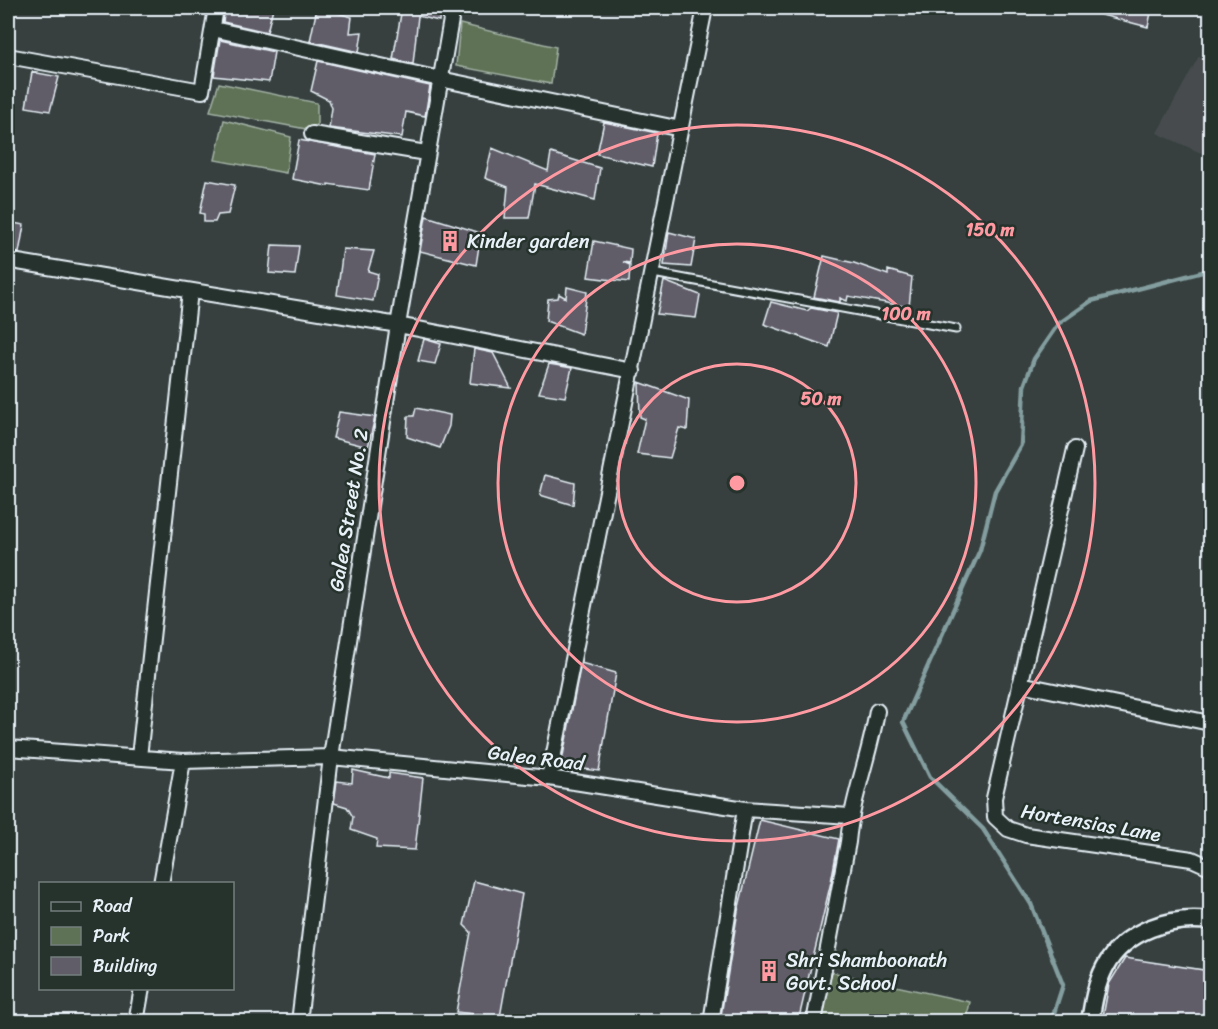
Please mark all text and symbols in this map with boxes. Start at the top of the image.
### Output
text: 150 m [966,214,1014,246]
place label: Kinder garden [467,224,590,259]
building icon: Kinder garden [438,229,462,253]
text: 100 m [882,298,931,330]
text: 50 m [801,383,842,415]
street label: Galea Street No. 2 [319,426,379,594]
centre of rings [727,473,747,493]
street label: Galea Road [486,735,588,781]
street label: Hortensias Lane [1018,793,1164,853]
legend [39,882,234,990]
text: Road [93,890,133,922]
text: Park [93,920,130,952]
place label: Shri Shamboonath Govt. School [786,943,947,1001]
text: Building [93,950,157,982]
building icon: Shri Shamboonath Govt. School [757,959,781,983]

